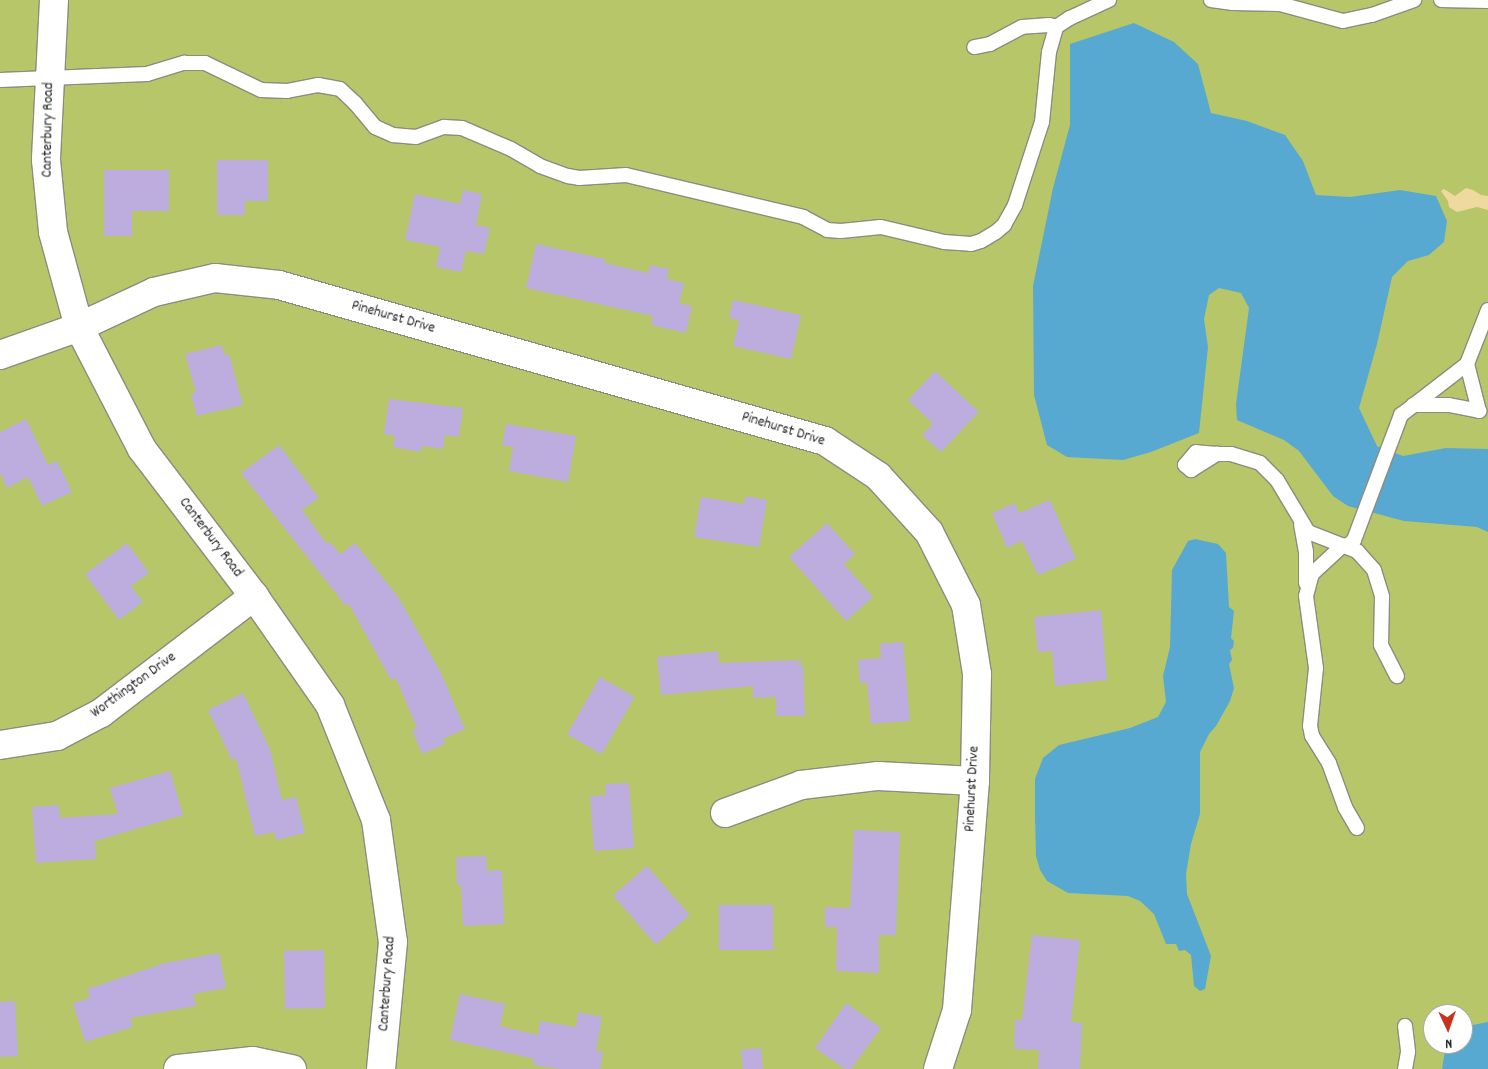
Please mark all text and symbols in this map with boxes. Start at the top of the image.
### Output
street label: Canterbury Road [39,82,59,178]
street label: Pinehurst Drive [349,297,437,339]
street label: Pinehurst Drive [739,409,827,451]
street label: Canterbury Road [174,495,246,581]
street label: Worthington Drive [88,649,180,723]
street label: Pinehurst Drive [962,746,984,832]
street label: Canterbury Road [376,936,400,1032]
north arrow [1423,1004,1473,1054]
text: N [1445,1033,1453,1053]

